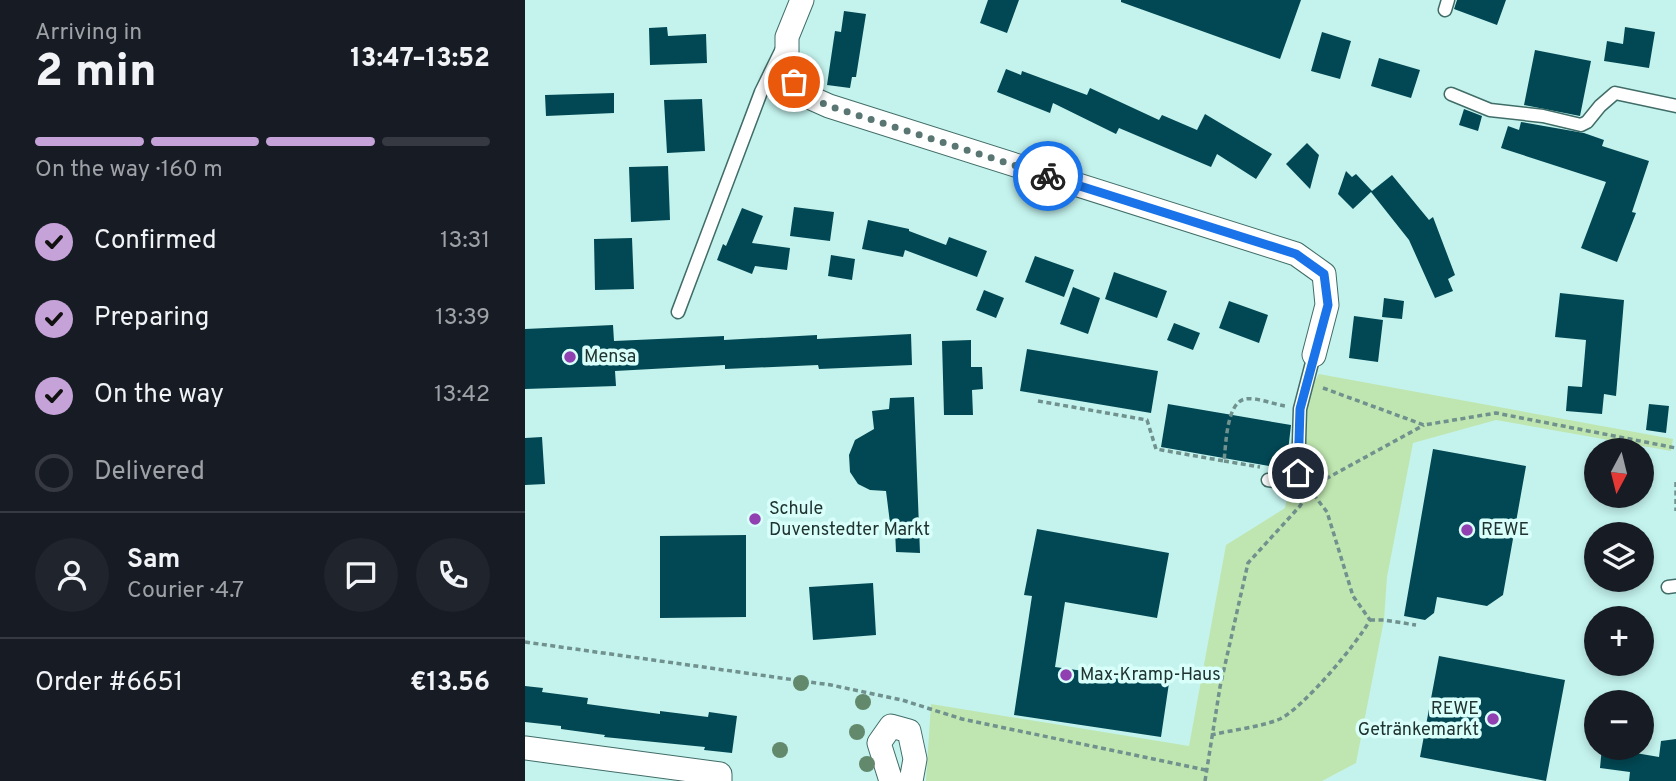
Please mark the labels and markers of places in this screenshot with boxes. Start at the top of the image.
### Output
pin [764,52,824,112]
place label: Mensa [584,346,636,369]
marker: Mensa [562,349,578,365]
pin [1268,443,1328,503]
place label: Schule Duvenstedter Markt [769,498,930,542]
marker: Schule Duvenstedter Markt [747,511,763,527]
place label: REWE [1481,519,1529,542]
marker: REWE [1459,522,1475,538]
place label: Max-Kramp-Haus [1080,664,1221,687]
marker: Max-Kramp-Haus [1058,667,1074,683]
place label: REWE Getränkemarkt [1358,698,1479,742]
marker: REWE Getränkemarkt [1485,711,1501,727]

